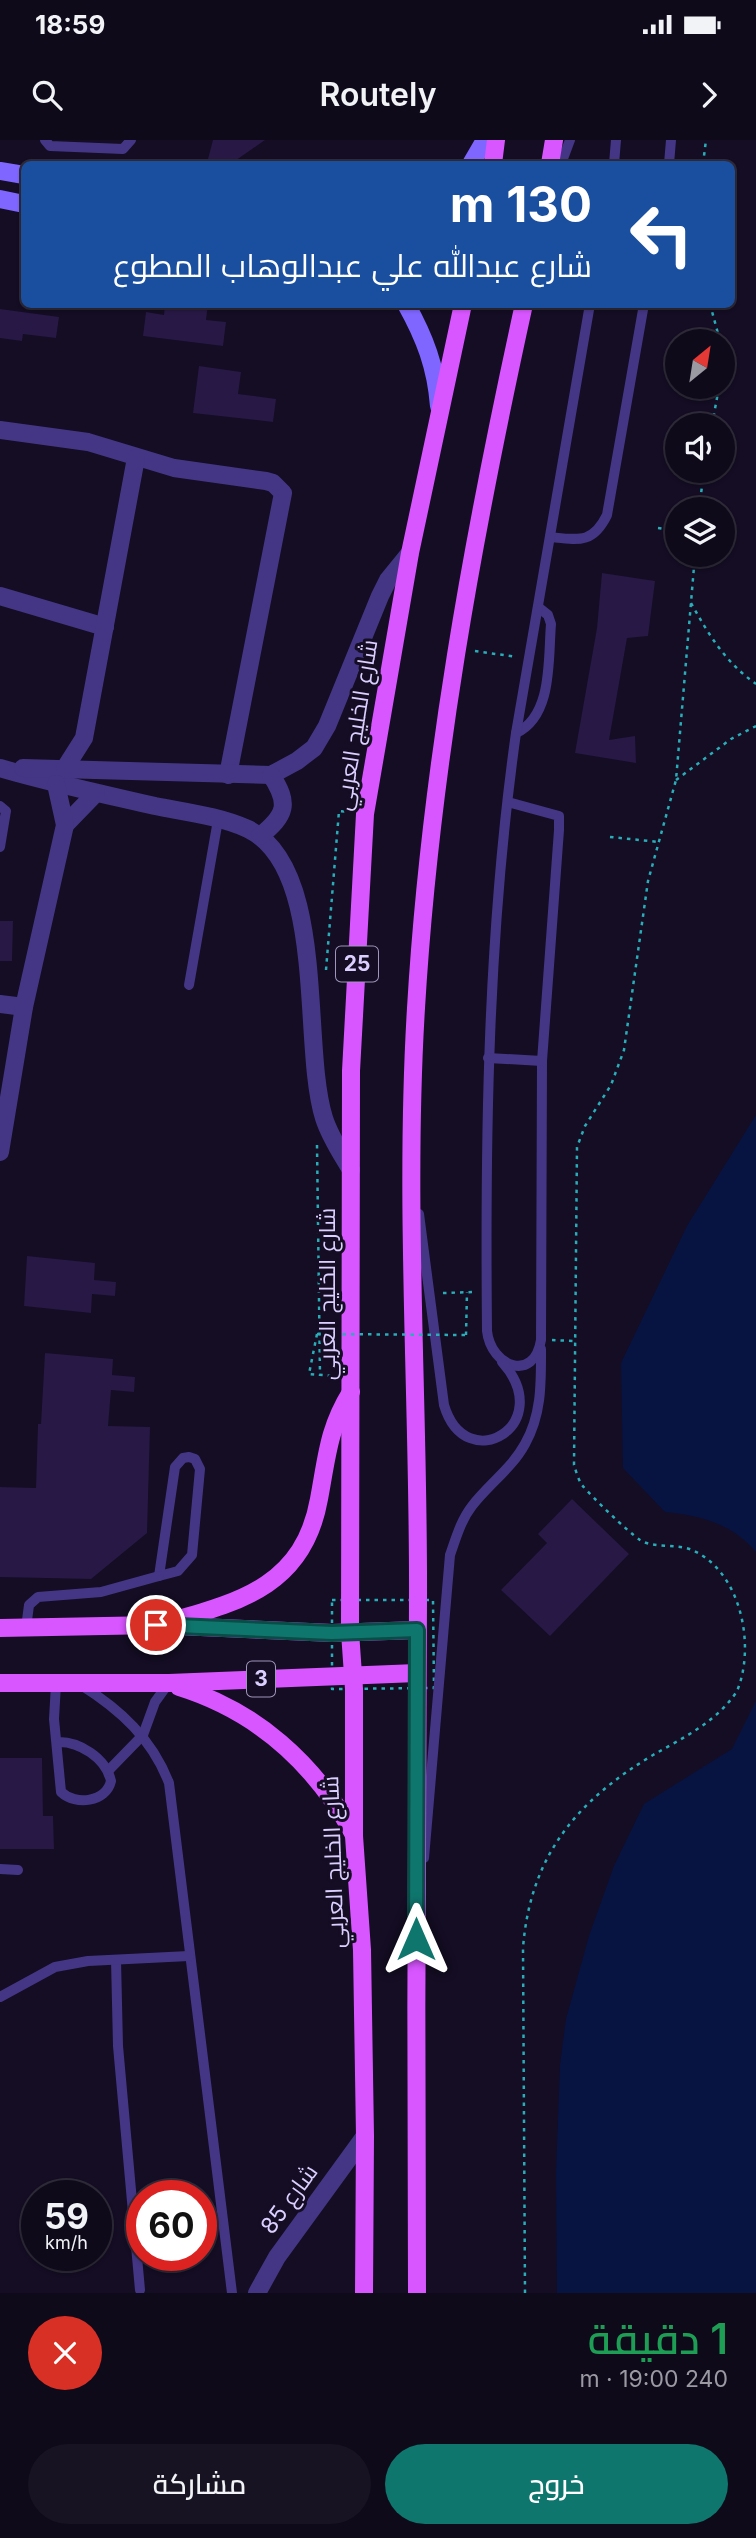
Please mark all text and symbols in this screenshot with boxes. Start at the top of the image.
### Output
text: 18:59 [35,9,105,40]
text: Routely [320,75,436,114]
icon: search [28,76,66,114]
icon: forward [690,76,728,114]
text: 130 m [450,175,592,234]
icon: left [616,189,707,280]
text: شارع عبدالله علي عبدالوهاب المطوع [113,246,592,285]
north arrow [665,329,735,399]
map controls [665,329,735,567]
button: sound [665,413,735,483]
button: layers [665,497,735,567]
street label: شارع الخليج العربي [329,638,387,813]
road number: 25 [336,946,378,982]
street label: شارع الخليج العربي [313,1208,345,1380]
pin [126,1595,186,1655]
icon: arrive [137,1606,175,1644]
road number: 3 [247,1662,275,1696]
street label: شارع الخليج العربي [316,1775,354,1949]
position arrow [379,1902,453,1976]
street label: شارع 85 [254,2159,325,2240]
speed limit sign: 60 [126,2180,217,2271]
text: 59 [44,2195,89,2237]
text: km/h [45,2232,88,2253]
text: 1 دقيقة [588,2313,728,2364]
button: close [28,2316,102,2390]
text: 240 m · 19:00 [580,2365,728,2393]
button: مشاركة [28,2444,371,2524]
button: خروج [385,2444,728,2524]

